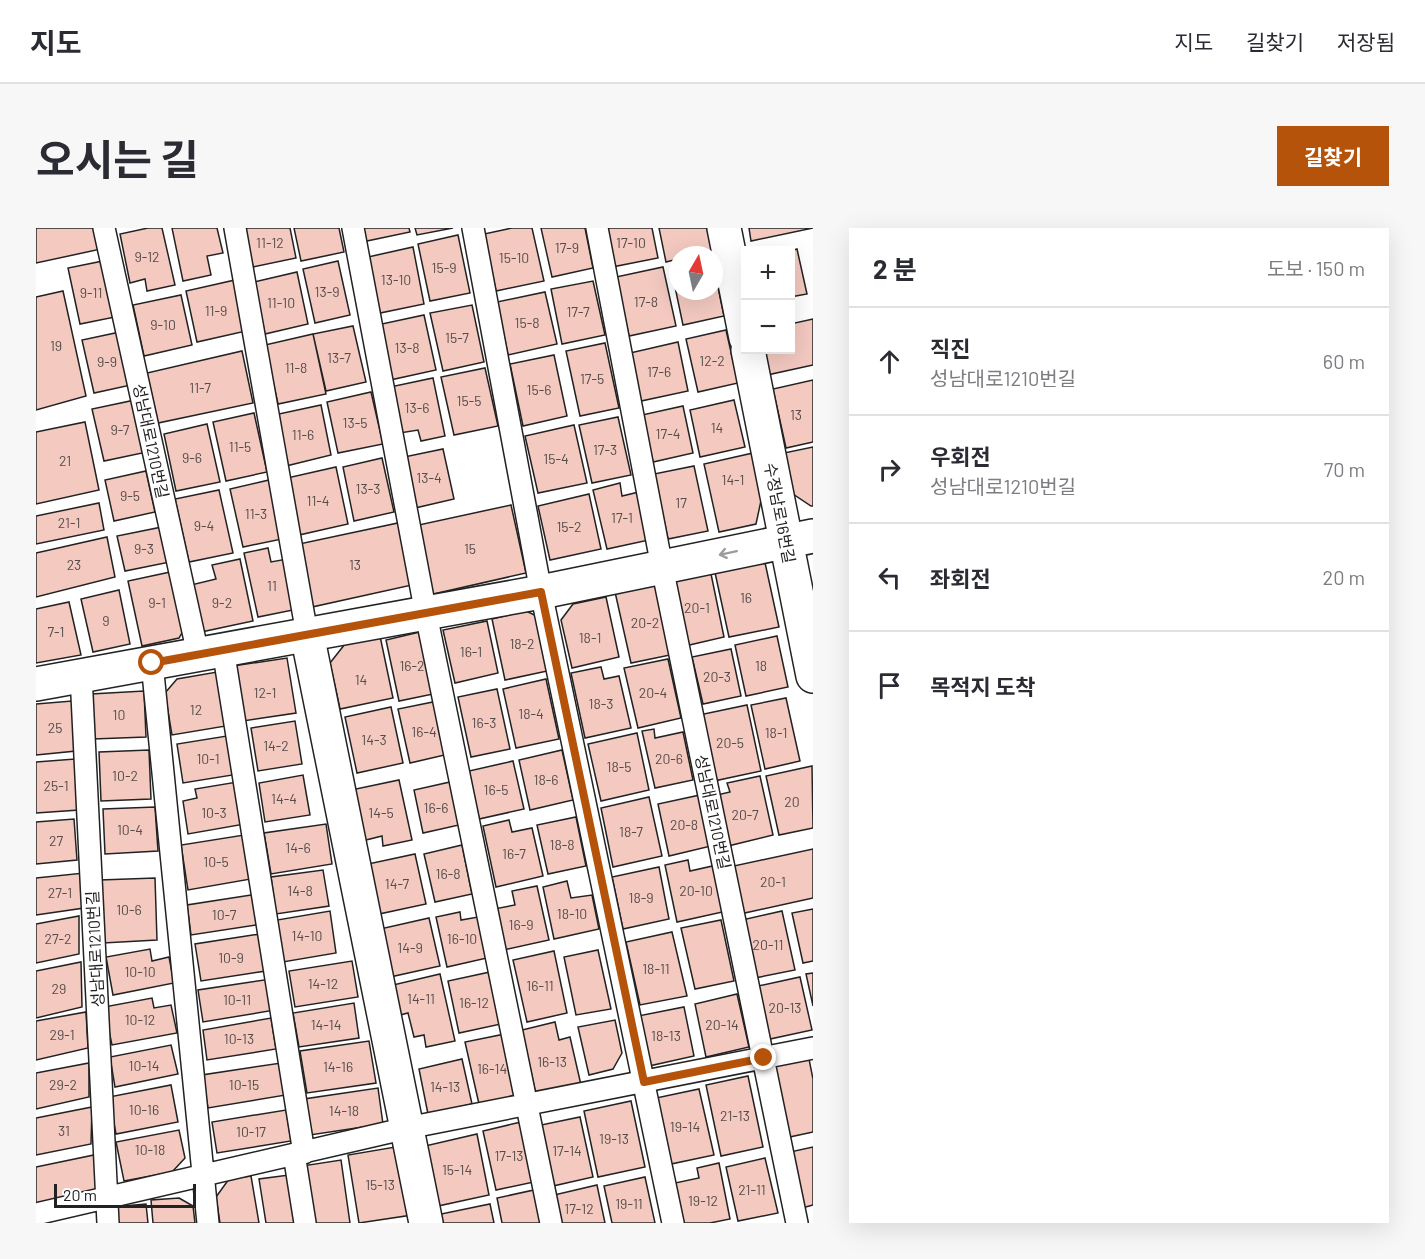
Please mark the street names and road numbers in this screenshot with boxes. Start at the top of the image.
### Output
street label: 성남대로1210번길 [130,382,173,500]
street label: 수정남로16번길 [761,461,800,565]
street label: 성남대로1210번길 [692,753,735,871]
street label: 성남대로1210번길 [82,890,107,1008]

